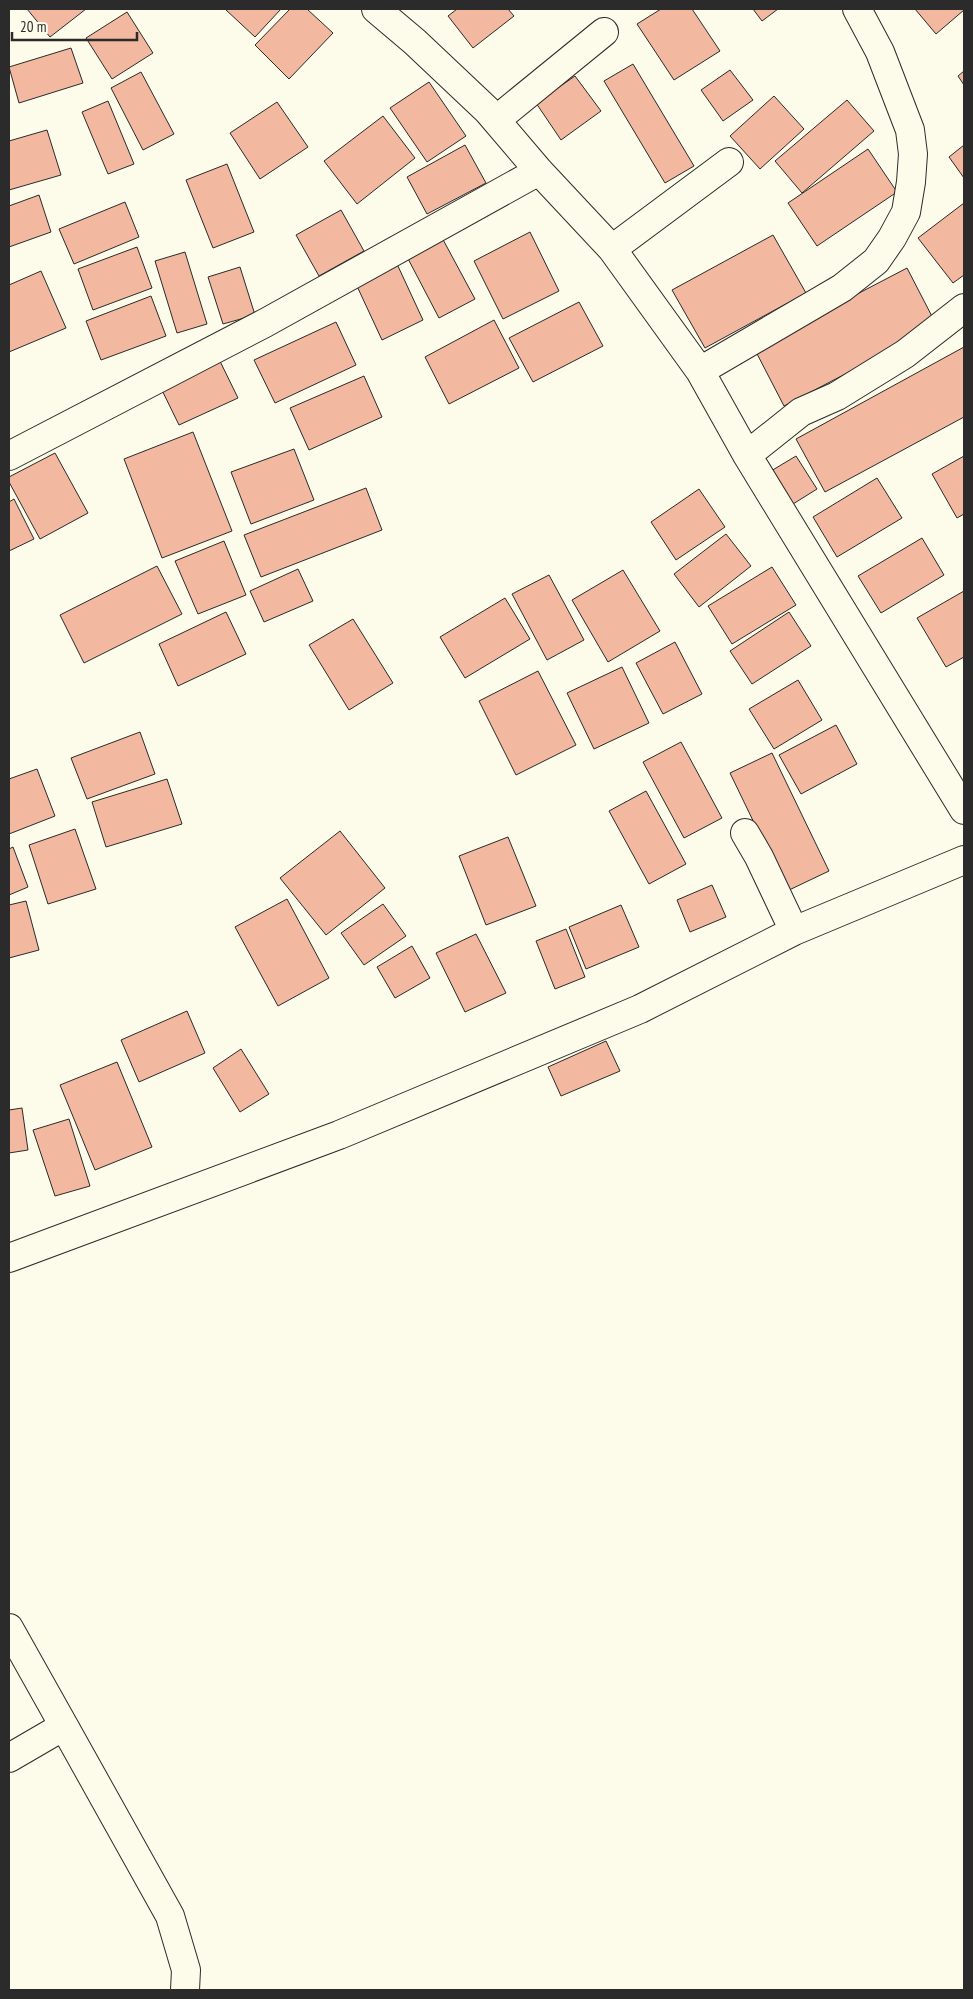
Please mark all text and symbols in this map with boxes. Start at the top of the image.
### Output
scale bar [12,10,138,42]
text: 20 m [20,17,46,36]

